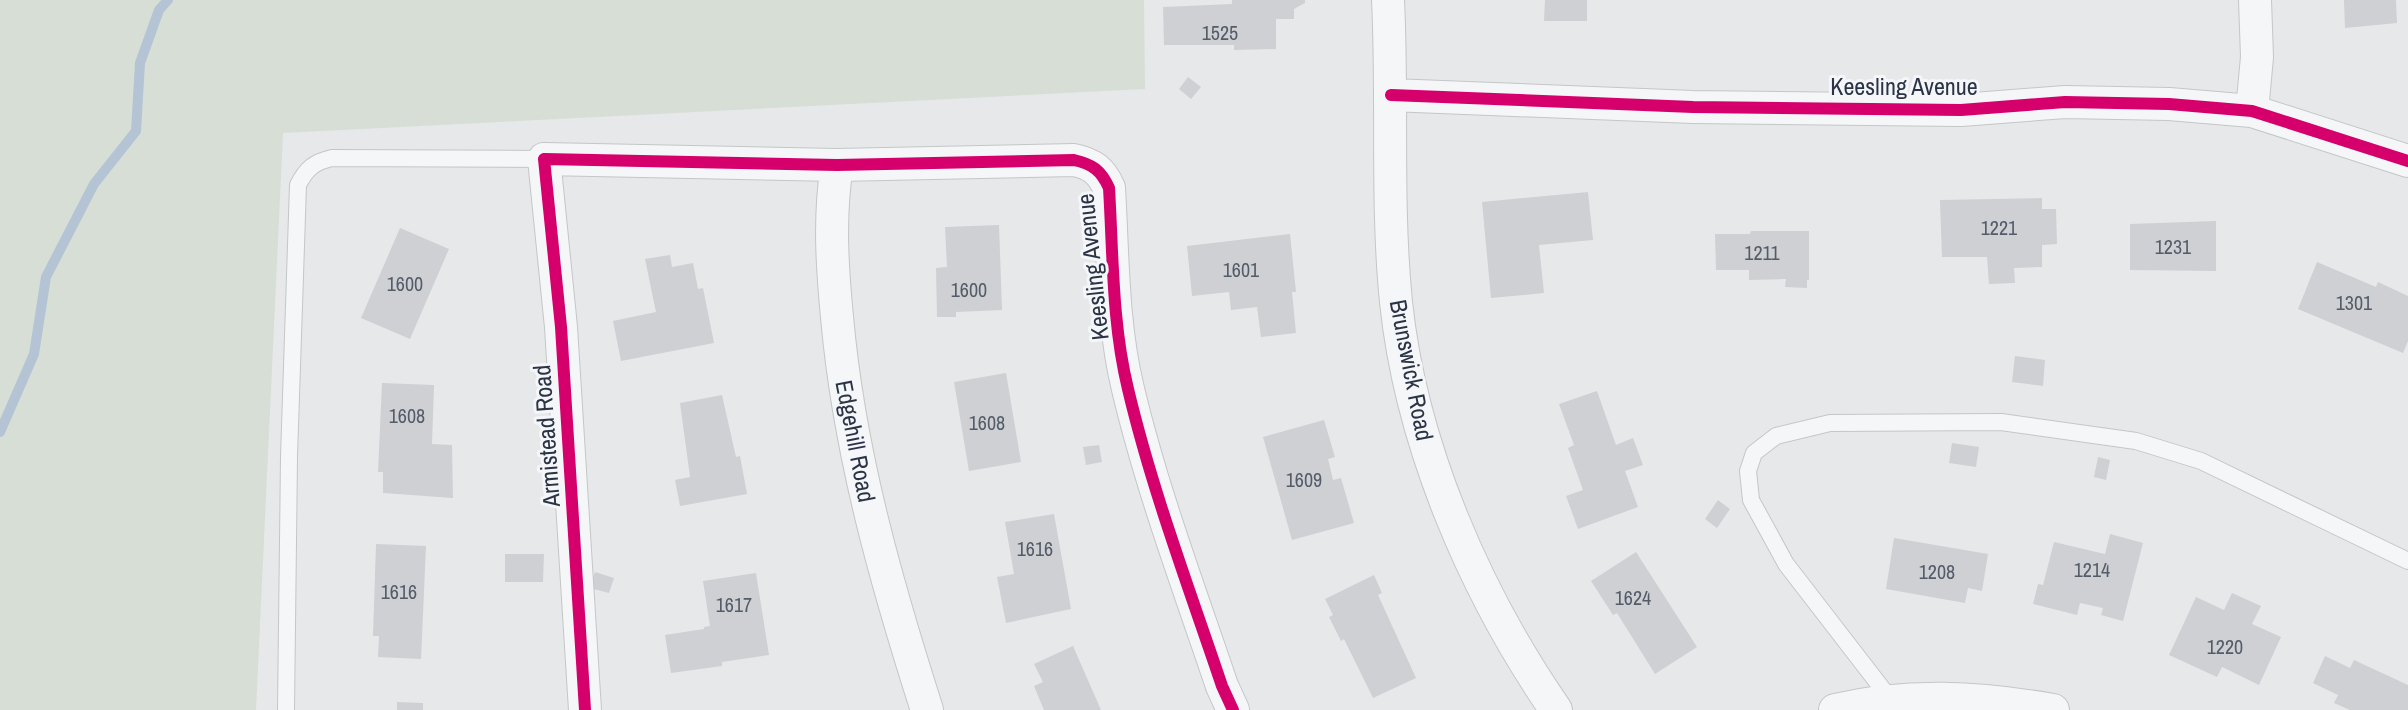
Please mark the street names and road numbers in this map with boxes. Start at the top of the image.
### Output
street label: Keesling Avenue [1830,70,1978,102]
street label: Keesling Avenue [1068,192,1116,342]
street label: Brunswick Road [1383,297,1441,443]
street label: Armistead Road [525,364,567,509]
street label: Edgehill Road [828,377,884,505]

